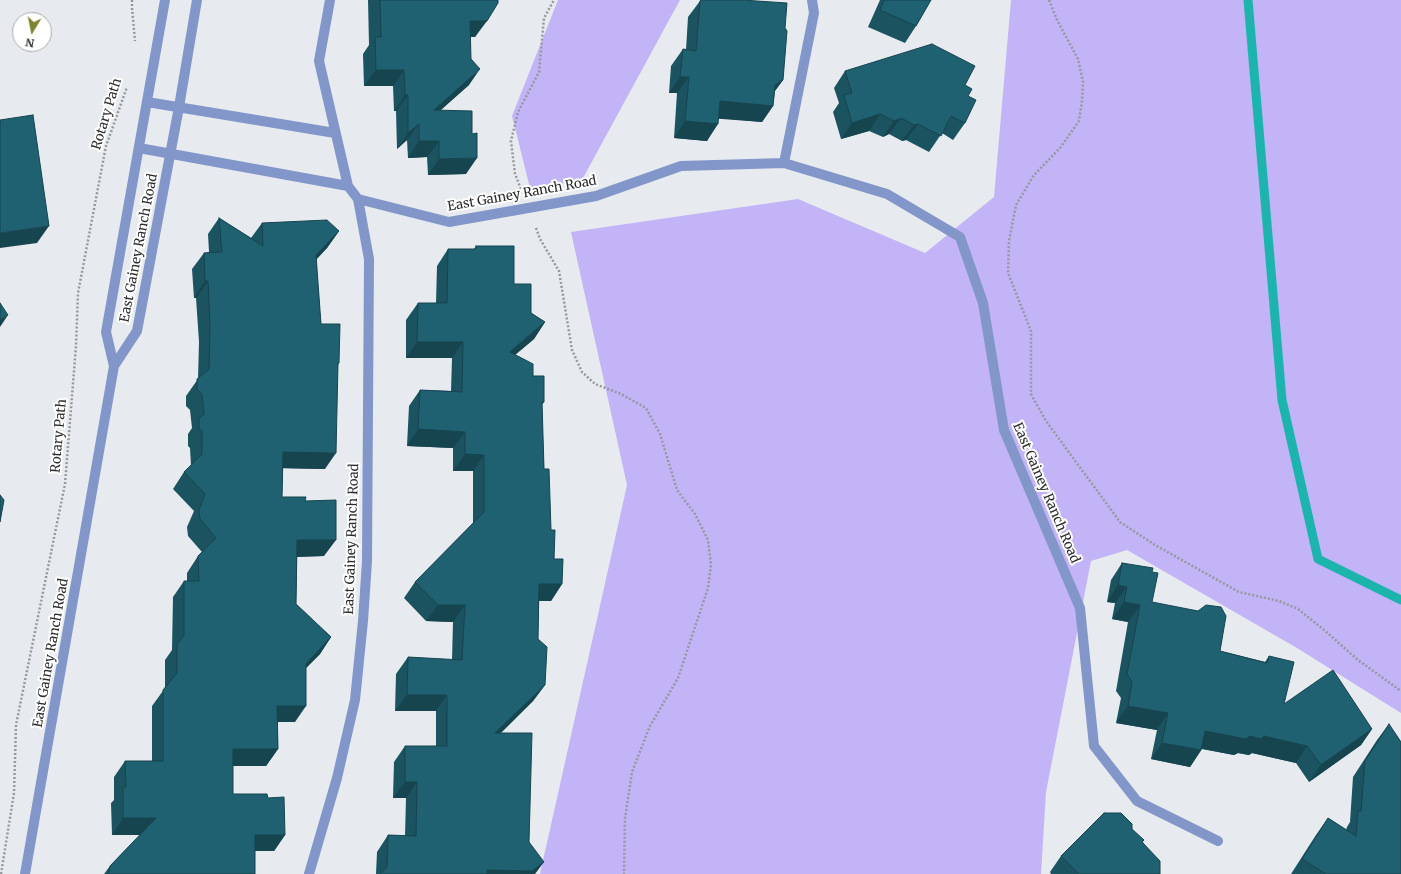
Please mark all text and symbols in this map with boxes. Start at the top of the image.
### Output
north arrow [12,12,52,52]
text: N [25,35,36,50]
street label: Rotary Path [89,76,125,152]
street label: East Gainey Ranch Road [117,172,161,324]
street label: East Gainey Ranch Road [446,173,598,215]
street label: Rotary Path [48,398,70,474]
street label: East Gainey Ranch Road [1009,420,1083,566]
street label: East Gainey Ranch Road [342,463,362,615]
street label: East Gainey Ranch Road [30,577,72,729]

